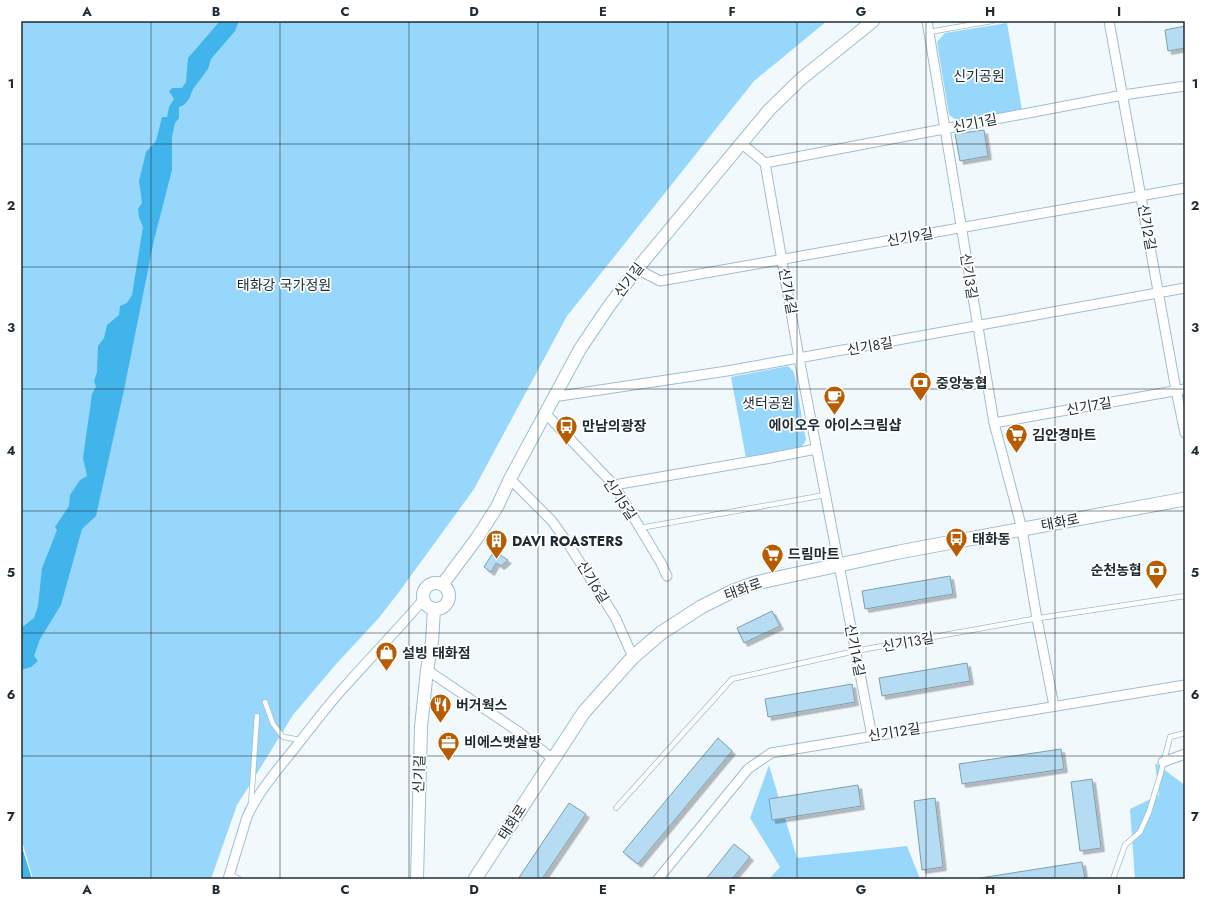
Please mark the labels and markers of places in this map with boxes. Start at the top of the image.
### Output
bank icon: 중앙농협 [907,370,933,403]
place label: 중앙농협 [936,373,988,393]
cafe icon: 에이오우 아이스크림샵 [822,384,848,417]
bus stop icon: 만남의광장 [553,413,579,446]
place label: 에이오우 아이스크림샵 [769,415,902,435]
place label: 만남의광장 [582,416,647,436]
supermarket icon: 김안경마트 [1003,422,1029,455]
place label: 김안경마트 [1032,425,1097,445]
bus stop icon: 태화동 [943,526,969,559]
building icon: DAVI ROASTERS [484,528,510,561]
place label: 태화동 [972,529,1011,549]
place label: DAVI ROASTERS [512,531,623,551]
supermarket icon: 드림마트 [759,541,785,574]
place label: 드림마트 [788,544,840,564]
bank icon: 순천농협 [1144,557,1170,590]
place label: 순천농협 [1090,560,1142,580]
shop icon: 설빙 태화점 [373,640,399,673]
place label: 설빙 태화점 [402,643,471,663]
restaurant icon: 버거웍스 [428,692,454,725]
place label: 버거웍스 [456,695,508,715]
office icon: 비에스뱃살방 [436,729,462,762]
place label: 비에스뱃살방 [464,732,541,752]

